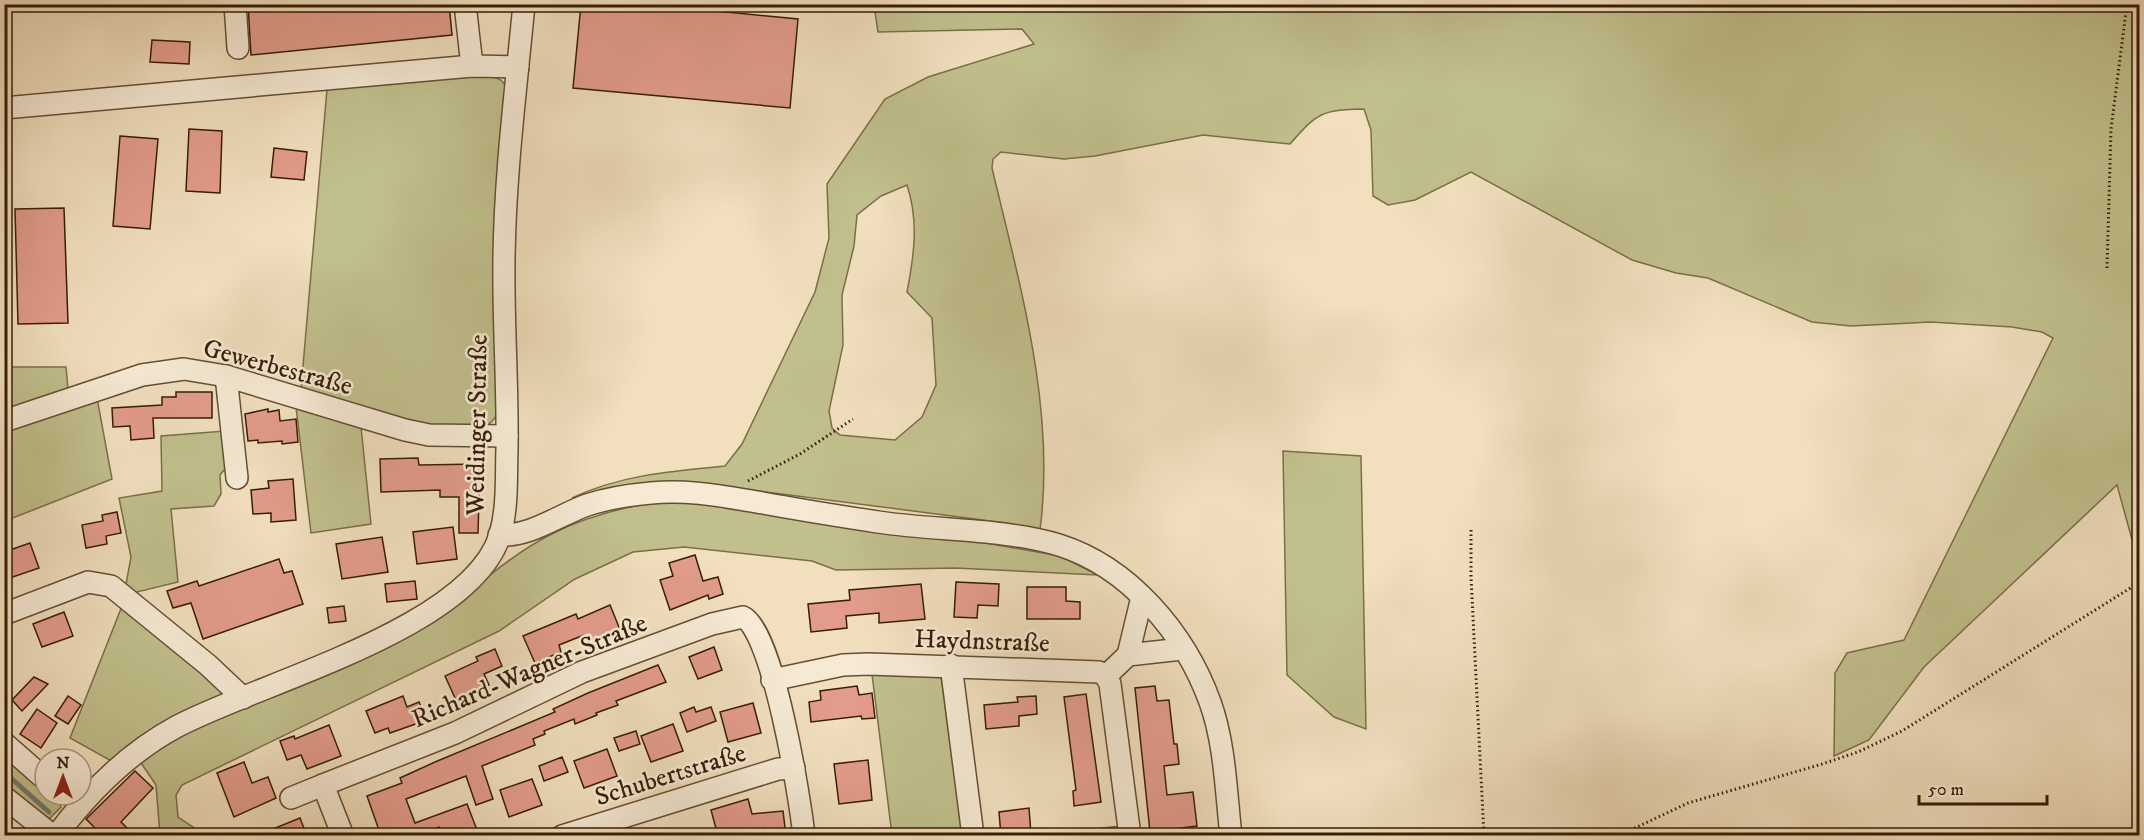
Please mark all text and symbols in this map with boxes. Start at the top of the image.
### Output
street label: Gewerbestraße [199,332,356,403]
street label: Weidinger Straße [459,334,496,517]
street label: Richard-Wagner-Straße [407,607,652,736]
street label: Haydnstraße [914,623,1050,660]
street label: Schubertstraße [591,737,750,814]
north arrow [33,747,93,807]
text: N [56,753,70,773]
scale bar [1919,768,2046,806]
text: 50 m [1928,779,1964,801]

